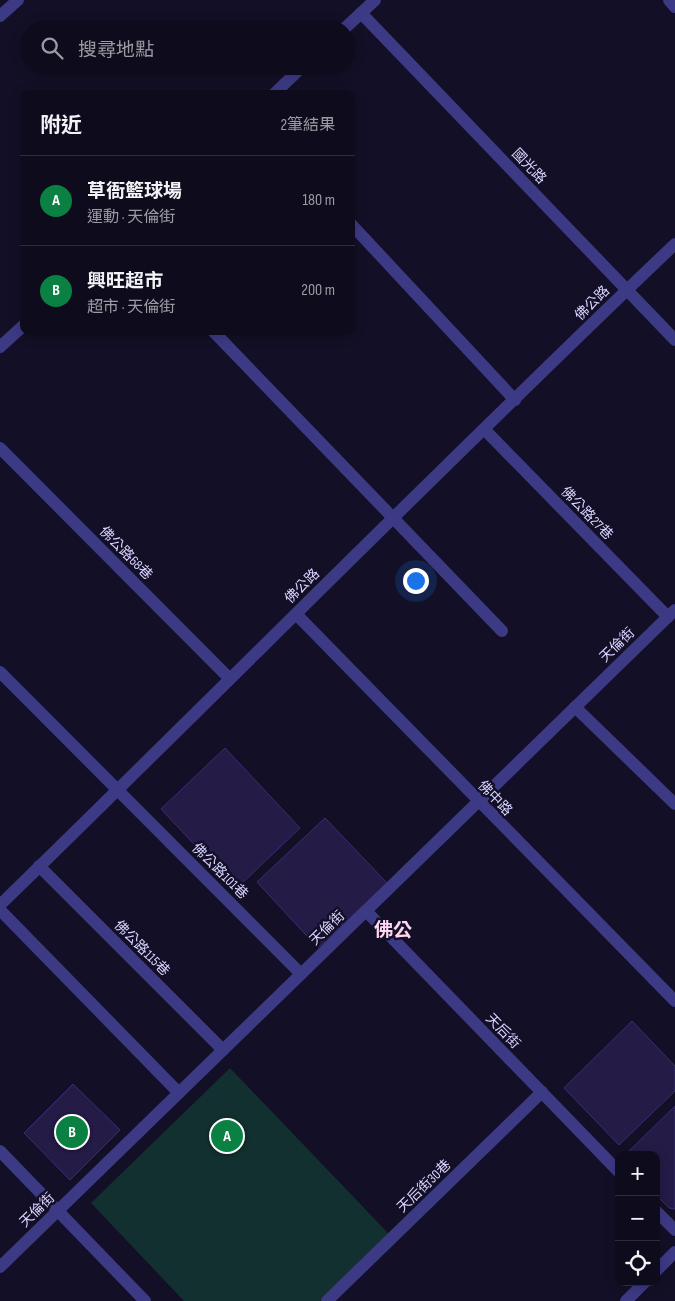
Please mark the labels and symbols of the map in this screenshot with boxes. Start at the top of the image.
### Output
street label: 國光路 [508,145,550,187]
street label: 佛公路 [571,282,613,324]
street label: 佛公路27巷 [557,483,617,543]
street label: 佛公路68巷 [96,523,156,583]
street label: 佛公路 [281,565,323,607]
your location [403,568,429,594]
street label: 天倫街 [596,624,638,666]
street label: 佛中路 [474,777,516,819]
street label: 佛公路101巷 [189,840,251,902]
street label: 天倫街 [306,907,348,949]
street label: 佛公路115巷 [111,917,173,979]
district label: 佛公 [374,919,412,942]
street label: 天后街 [482,1010,524,1052]
pin: B [56,1113,88,1151]
pin: A [211,1117,243,1155]
street label: 天后街30巷 [394,1156,454,1216]
street label: 天倫街 [16,1189,58,1231]

